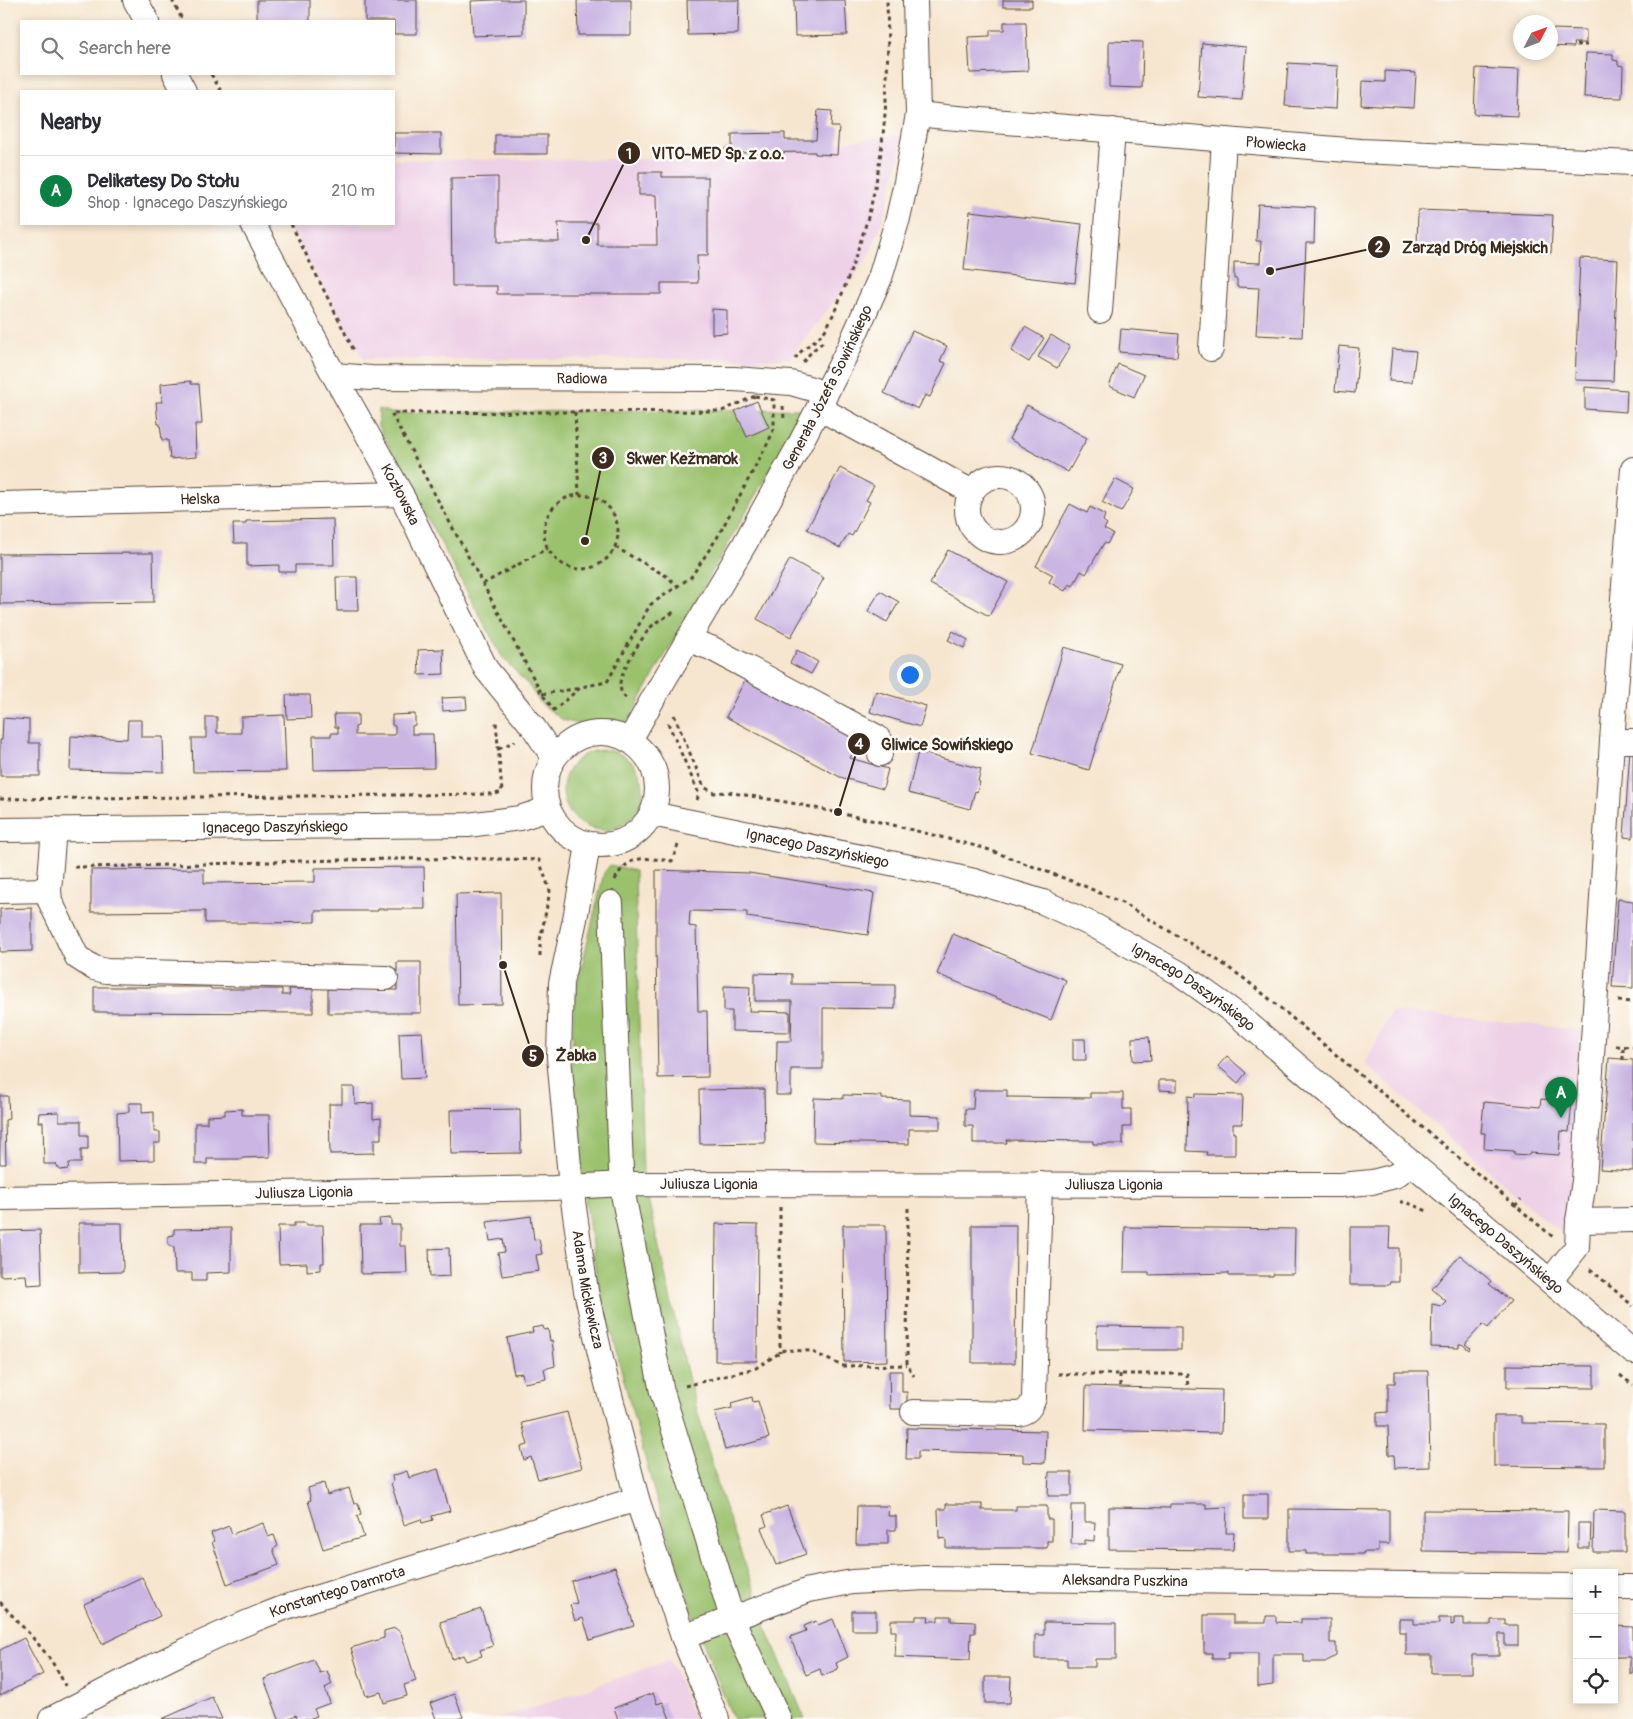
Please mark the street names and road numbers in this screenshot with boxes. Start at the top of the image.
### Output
street label: Płowiecka [1245,132,1307,156]
street label: Generała Józefa Sowińskiego [778,302,876,474]
street label: Radiowa [556,369,607,388]
street label: Kozłowska [376,460,424,528]
street label: Helska [180,489,220,509]
street label: Ignacego Daszyńskiego [202,817,348,837]
street label: Ignacego Daszyńskiego [744,824,891,872]
street label: Ignacego Daszyńskiego [1128,939,1259,1035]
street label: Juliusza Ligonia [660,1175,758,1194]
street label: Juliusza Ligonia [1065,1175,1163,1194]
street label: Juliusza Ligonia [255,1182,353,1203]
street label: Ignacego Daszyńskiego [1444,1189,1567,1298]
street label: Adama Mickiewicza [568,1229,608,1351]
street label: Konstantego Damrota [267,1561,407,1622]
street label: Aleksandra Puszkina [1061,1570,1188,1591]

